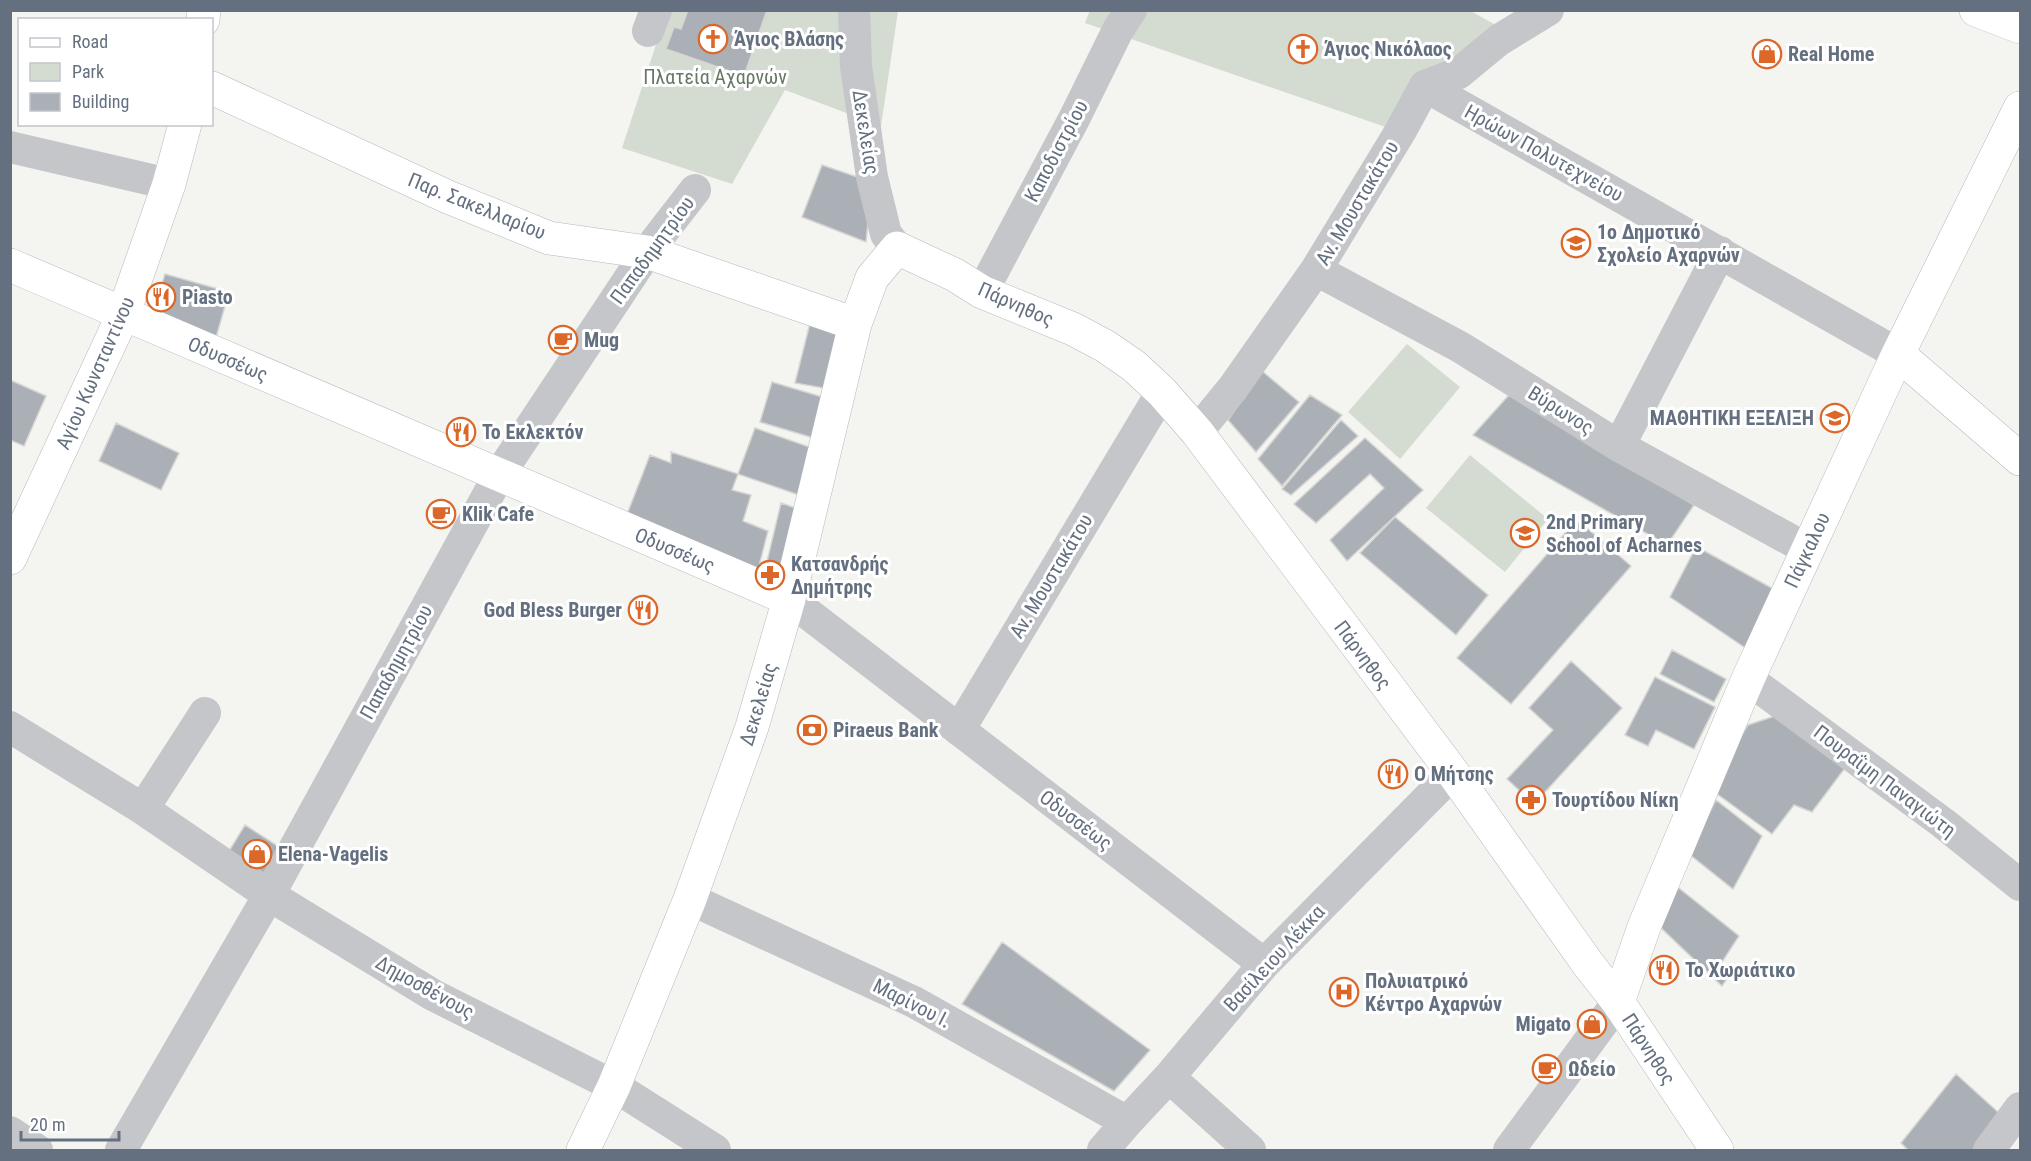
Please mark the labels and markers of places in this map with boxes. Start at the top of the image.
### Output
church icon: Άγιος Βλάσης [697,23,729,55]
place label: Άγιος Βλάσης [734,27,844,51]
church icon: Άγιος Νικόλαος [1287,33,1319,65]
place label: Άγιος Νικόλαος [1324,37,1452,61]
shop icon: Real Home [1751,38,1783,70]
place label: Real Home [1788,42,1874,66]
place label: 1ο Δημοτικό Σχολείο Αχαρνών [1597,220,1740,267]
school or university icon: 1ο Δημοτικό Σχολείο Αχαρνών [1560,227,1592,259]
restaurant icon: Piasto [145,281,177,313]
place label: Piasto [182,285,233,309]
cafe icon: Mug [547,324,579,356]
place label: Mug [584,328,619,352]
school or university icon: ΜΑΘΗΤΙΚΗ ΕΞΕΛΙΞΗ [1819,402,1851,434]
place label: ΜΑΘΗΤΙΚΗ ΕΞΕΛΙΞΗ [1650,406,1814,430]
restaurant icon: Το Εκλεκτόν [445,416,477,448]
place label: Το Εκλεκτόν [482,420,583,444]
cafe icon: Klik Cafe [425,498,457,530]
place label: Klik Cafe [462,502,534,526]
place label: 2nd Primary School of Acharnes [1546,510,1702,557]
school or university icon: 2nd Primary School of Acharnes [1509,517,1541,549]
place label: Κατσανδρής Δημήτρης [791,552,888,599]
pharmacy icon: Κατσανδρής Δημήτρης [754,559,786,591]
restaurant icon: God Bless Burger [627,594,659,626]
place label: God Bless Burger [483,598,622,622]
bank icon: Piraeus Bank [796,714,828,746]
place label: Piraeus Bank [833,718,939,742]
restaurant icon: Ο Μήτσης [1377,758,1409,790]
place label: Ο Μήτσης [1414,762,1494,786]
pharmacy icon: Τουρτίδου Νίκη [1515,784,1547,816]
place label: Τουρτίδου Νίκη [1552,788,1679,812]
shop icon: Elena-Vagelis [241,838,273,870]
place label: Elena-Vagelis [278,842,388,866]
restaurant icon: Το Χωριάτικο [1648,954,1680,986]
place label: Το Χωριάτικο [1685,958,1795,982]
place label: Πολυιατρικό Κέντρο Αχαρνών [1365,969,1502,1016]
hospital icon: Πολυιατρικό Κέντρο Αχαρνών [1328,976,1360,1008]
shop icon: Migato [1576,1008,1608,1040]
place label: Migato [1516,1012,1571,1036]
cafe icon: Ωδείο [1531,1053,1563,1085]
place label: Ωδείο [1568,1057,1616,1081]

